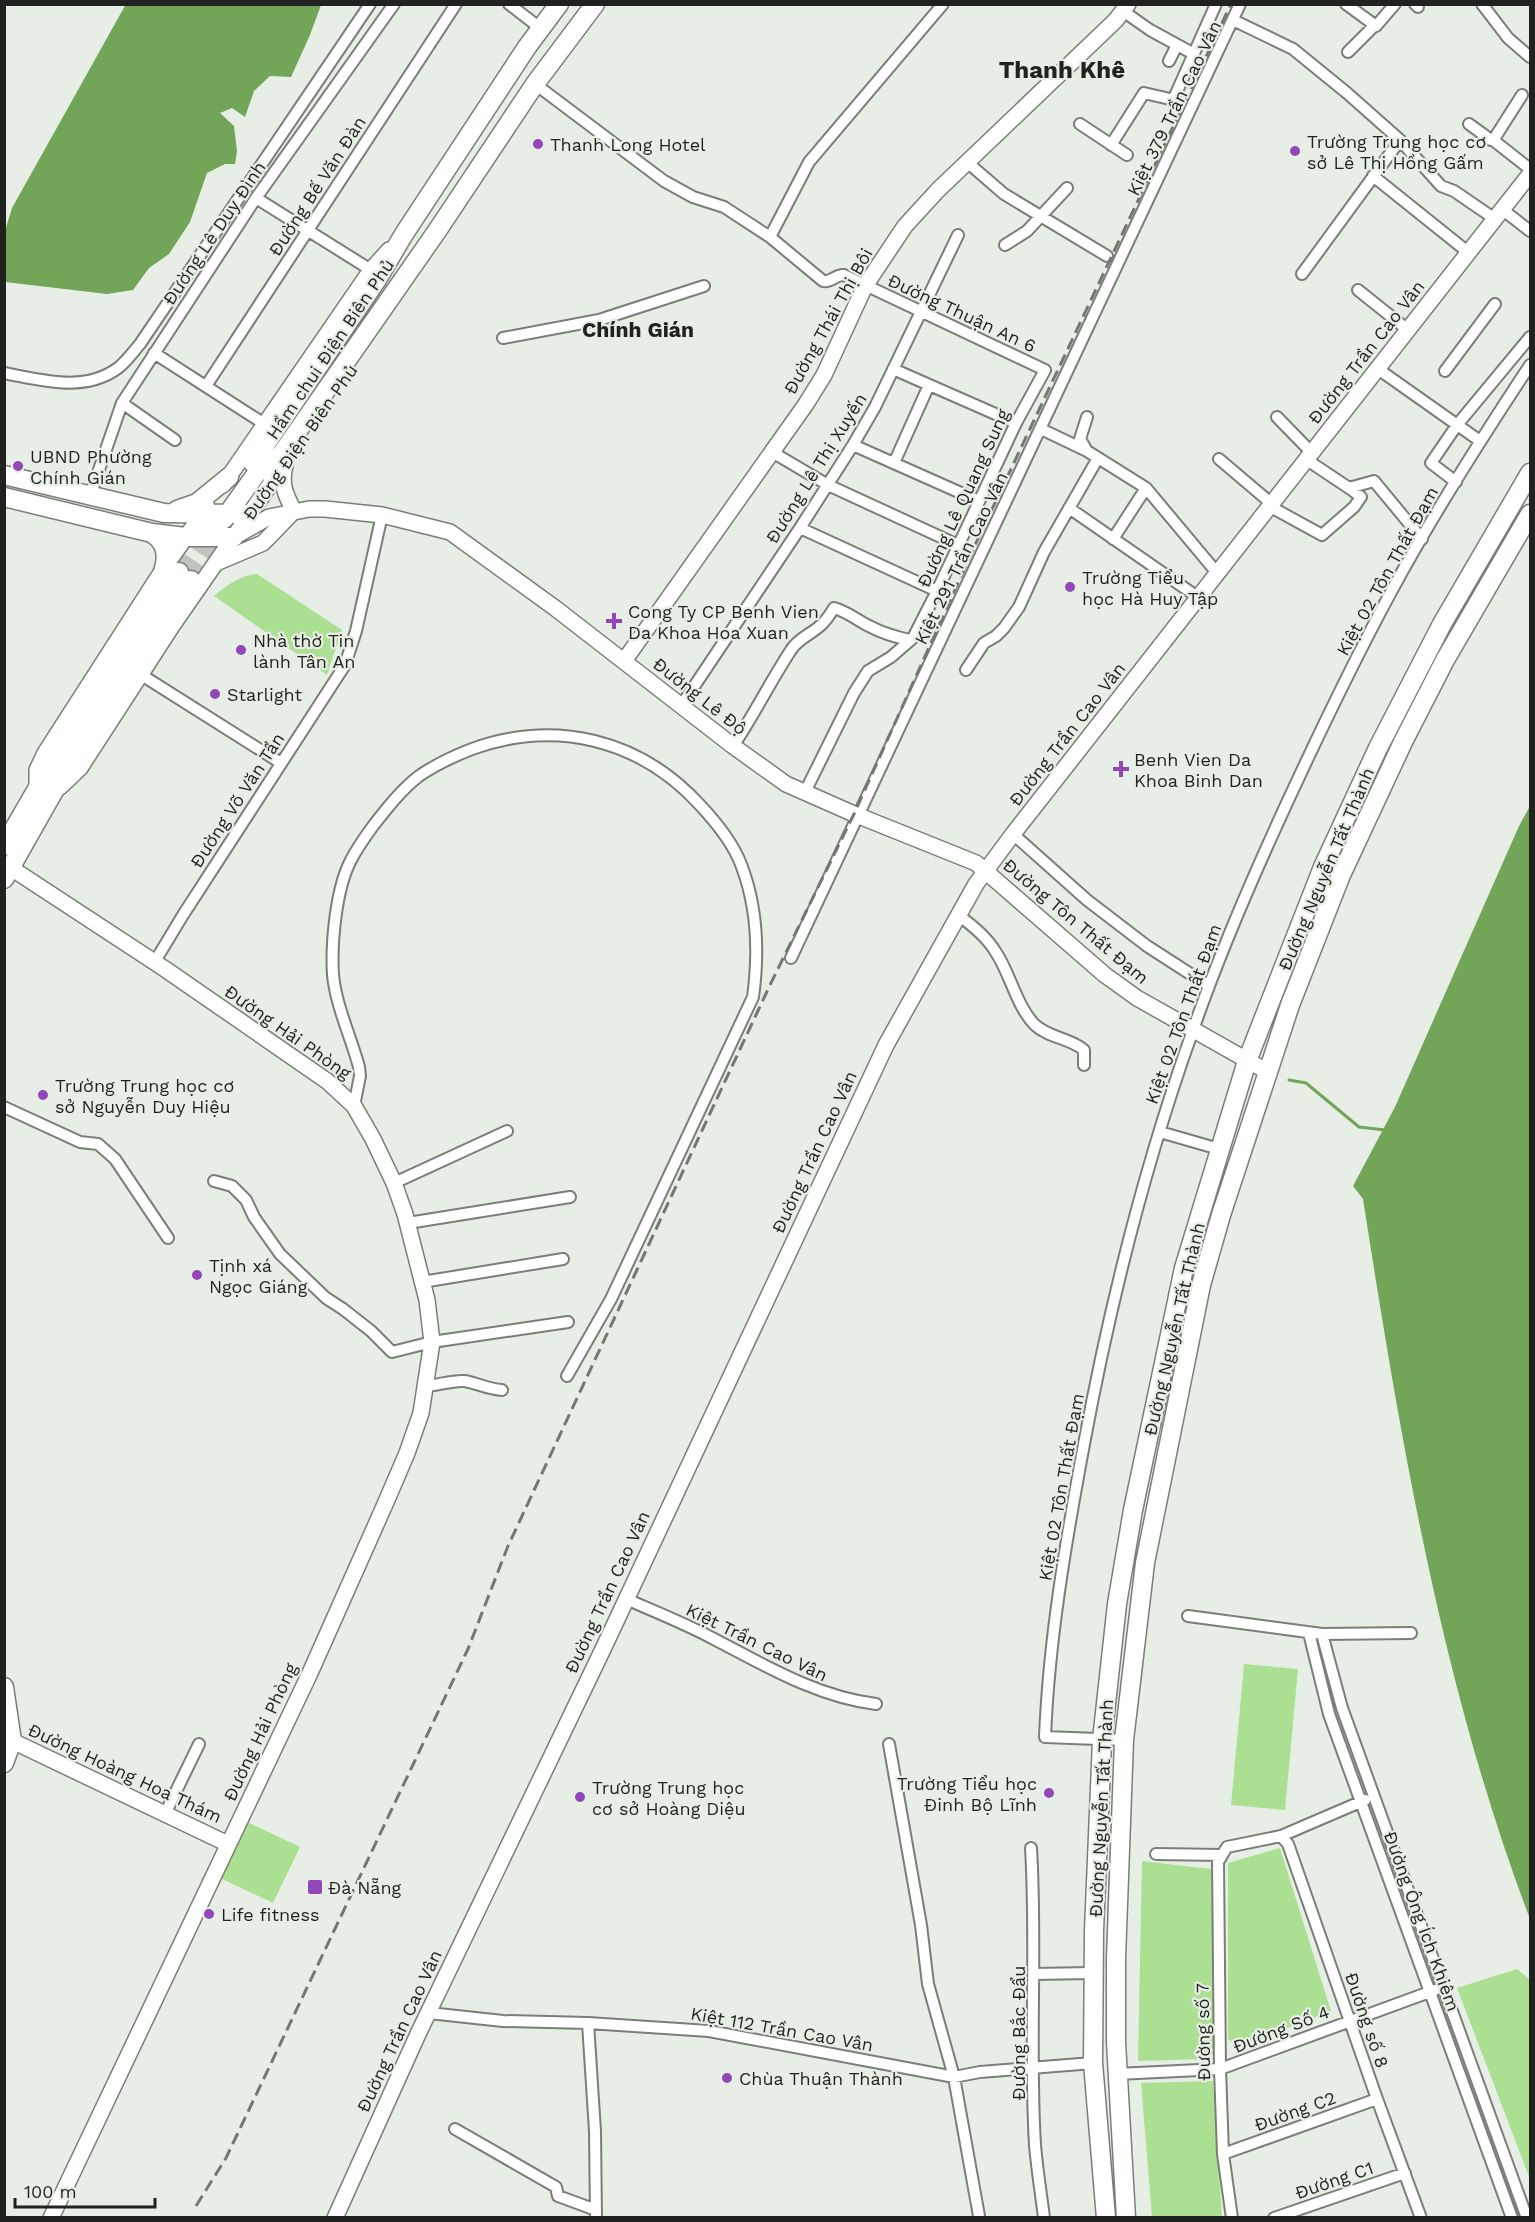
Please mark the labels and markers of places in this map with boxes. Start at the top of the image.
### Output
place label: Trường Trung học cơ sở Lê Thị Hồng Gấm [1307,131,1486,173]
place label: Thanh Long Hotel [550,134,706,155]
marker: Thanh Long Hotel [531,137,545,151]
marker: Trường Trung học cơ sở Lê Thị Hồng Gấm [1288,144,1302,158]
place label: UBND Phường Chính Gián [30,446,152,488]
marker: UBND Phường Chính Gián [11,459,25,473]
place label: Trường Tiểu học Hà Huy Tập [1082,567,1218,609]
marker: Trường Tiểu học Hà Huy Tập [1063,580,1077,594]
place label: Cong Ty CP Benh Vien Da Khoa Hoa Xuan [628,601,819,643]
marker: Cong Ty CP Benh Vien Da Khoa Hoa Xuan [605,612,623,630]
place label: Nhà thờ Tin lành Tân An [253,630,355,672]
marker: Nhà thờ Tin lành Tân An [234,643,248,657]
place label: Starlight [227,684,302,705]
marker: Starlight [208,687,222,701]
place label: Benh Vien Da Khoa Binh Dan [1134,749,1263,791]
marker: Benh Vien Da Khoa Binh Dan [1112,760,1130,778]
place label: Trường Trung học cơ sở Nguyễn Duy Hiệu [55,1075,234,1117]
marker: Trường Trung học cơ sở Nguyễn Duy Hiệu [36,1088,50,1102]
place label: Tịnh xá Ngọc Giáng [209,1255,308,1297]
marker: Tịnh xá Ngọc Giáng [190,1268,204,1282]
place label: Trường Tiểu học Đinh Bộ Lĩnh [897,1773,1037,1815]
place label: Trường Trung học cơ sở Hoàng Diệu [592,1777,746,1819]
marker: Trường Tiểu học Đinh Bộ Lĩnh [1042,1786,1056,1800]
marker: Trường Trung học cơ sở Hoàng Diệu [573,1790,587,1804]
place label: Đà Nẵng [328,1877,402,1898]
marker: Đà Nẵng [306,1878,324,1896]
place label: Life fitness [221,1904,319,1925]
marker: Life fitness [202,1907,216,1921]
place label: Chùa Thuận Thành [739,2068,903,2089]
marker: Chùa Thuận Thành [720,2071,734,2085]

